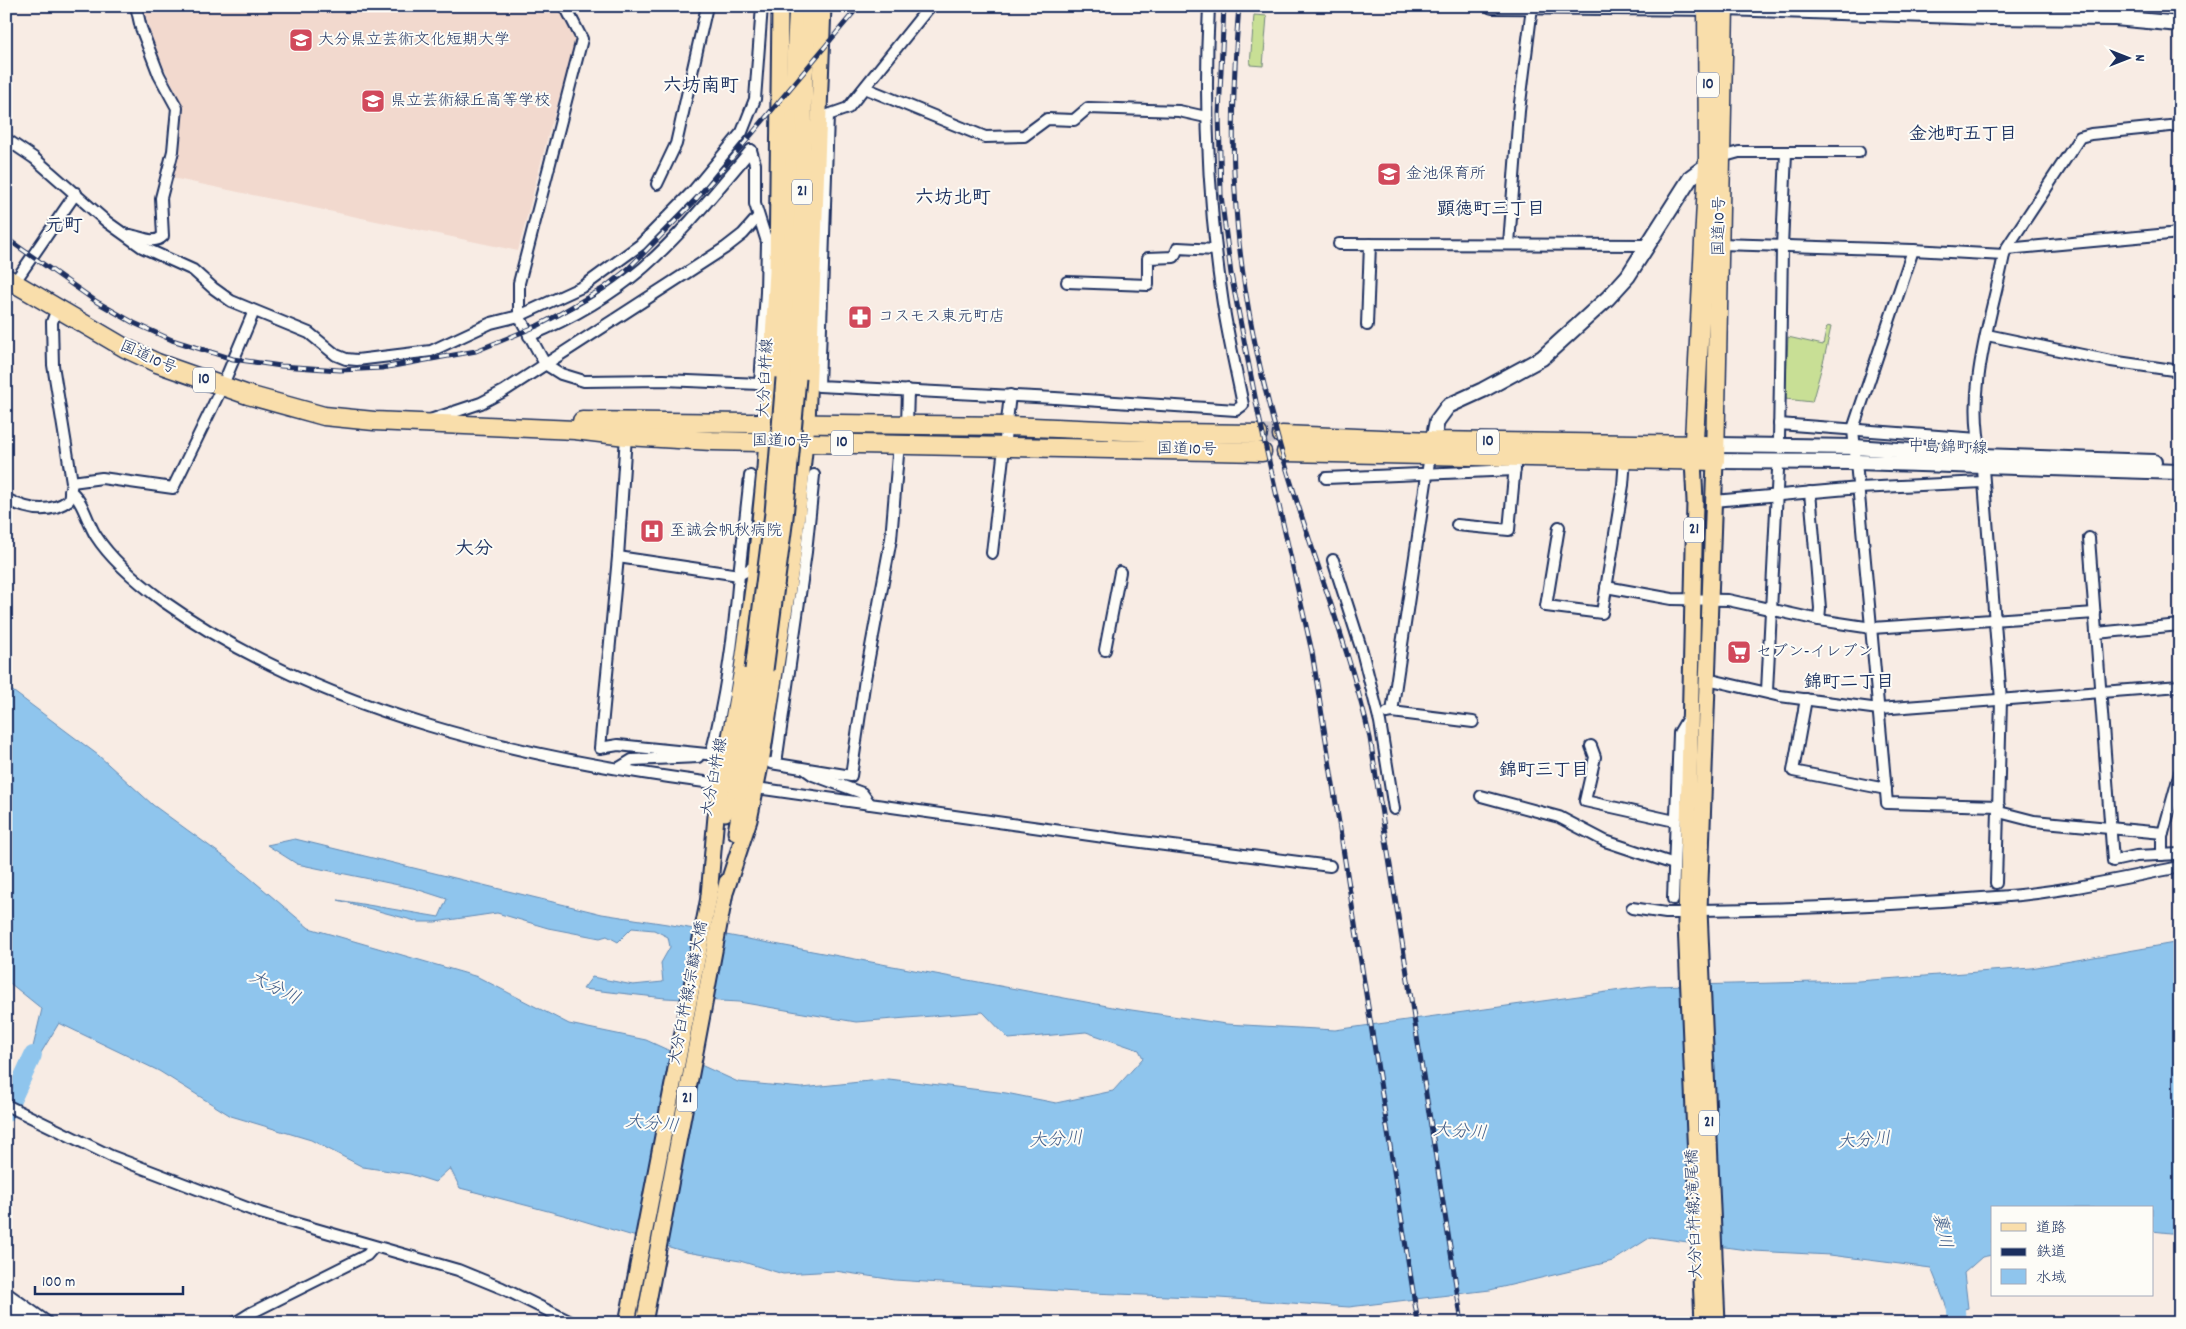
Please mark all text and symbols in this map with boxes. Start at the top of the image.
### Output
school or university icon: 大分県立芸術文化短期大学 [288,27,314,53]
place label: 大分県立芸術文化短期大学 [318,29,510,52]
north arrow [2104,32,2154,82]
text: N [2129,55,2149,62]
road number: 10 [1697,72,1719,98]
district label: 六坊南町 [663,74,739,101]
school or university icon: 県立芸術緑丘高等学校 [360,88,386,114]
place label: 県立芸術緑丘高等学校 [390,90,550,113]
district label: 金池町五丁目 [1909,123,2017,148]
school or university icon: 金池保育所 [1376,161,1402,187]
place label: 金池保育所 [1406,163,1486,186]
road number: 21 [792,180,812,204]
district label: 六坊北町 [915,186,991,213]
street label: 国道10号 [1708,196,1732,256]
district label: 顕徳町三丁目 [1437,198,1545,223]
district label: 元町 [45,214,83,241]
pharmacy icon: コスモス東元町店 [847,304,873,330]
place label: コスモス東元町店 [878,306,1005,329]
street label: 国道10号 [116,335,180,381]
street label: 大分臼杵線 [752,337,780,419]
road number: 10 [193,368,215,392]
street label: 国道10号 [752,430,812,454]
road number: 10 [831,430,853,456]
road number: 10 [1477,430,1499,454]
street label: 中島錦町線 [1908,435,1988,461]
street label: 国道10号 [1157,438,1217,462]
hospital icon: 至誠会帆秋病院 [639,518,665,544]
road number: 21 [1684,518,1704,542]
place label: 至誠会帆秋病院 [670,520,782,543]
district label: 大分 [455,537,493,564]
supermarket icon: セブン-イレブン [1726,639,1752,665]
place label: セブン-イレブン [1756,641,1873,664]
district label: 錦町二丁目 [1804,671,1894,696]
street label: 大分臼杵線 [696,736,734,818]
district label: 錦町三丁目 [1499,759,1589,784]
street label: 大分臼杵線;宗麟大橋 [664,919,714,1067]
water label: 大分川 [244,966,304,1012]
road number: 21 [677,1086,697,1112]
water label: 大分川 [624,1110,680,1140]
road number: 21 [1699,1110,1719,1136]
water label: 大分川 [1432,1119,1488,1147]
water label: 大分川 [1028,1127,1084,1155]
water label: 大分川 [1836,1128,1892,1156]
street label: 大分臼杵線;滝尾橋 [1681,1148,1709,1280]
legend [1991,1206,2154,1296]
water label: 裏川 [1925,1211,1957,1251]
text: 道路 [2036,1218,2066,1240]
text: 鉄道 [2036,1242,2066,1264]
scale bar [35,1264,182,1296]
text: 水域 [2036,1268,2066,1290]
text: 100 m [42,1272,75,1294]

